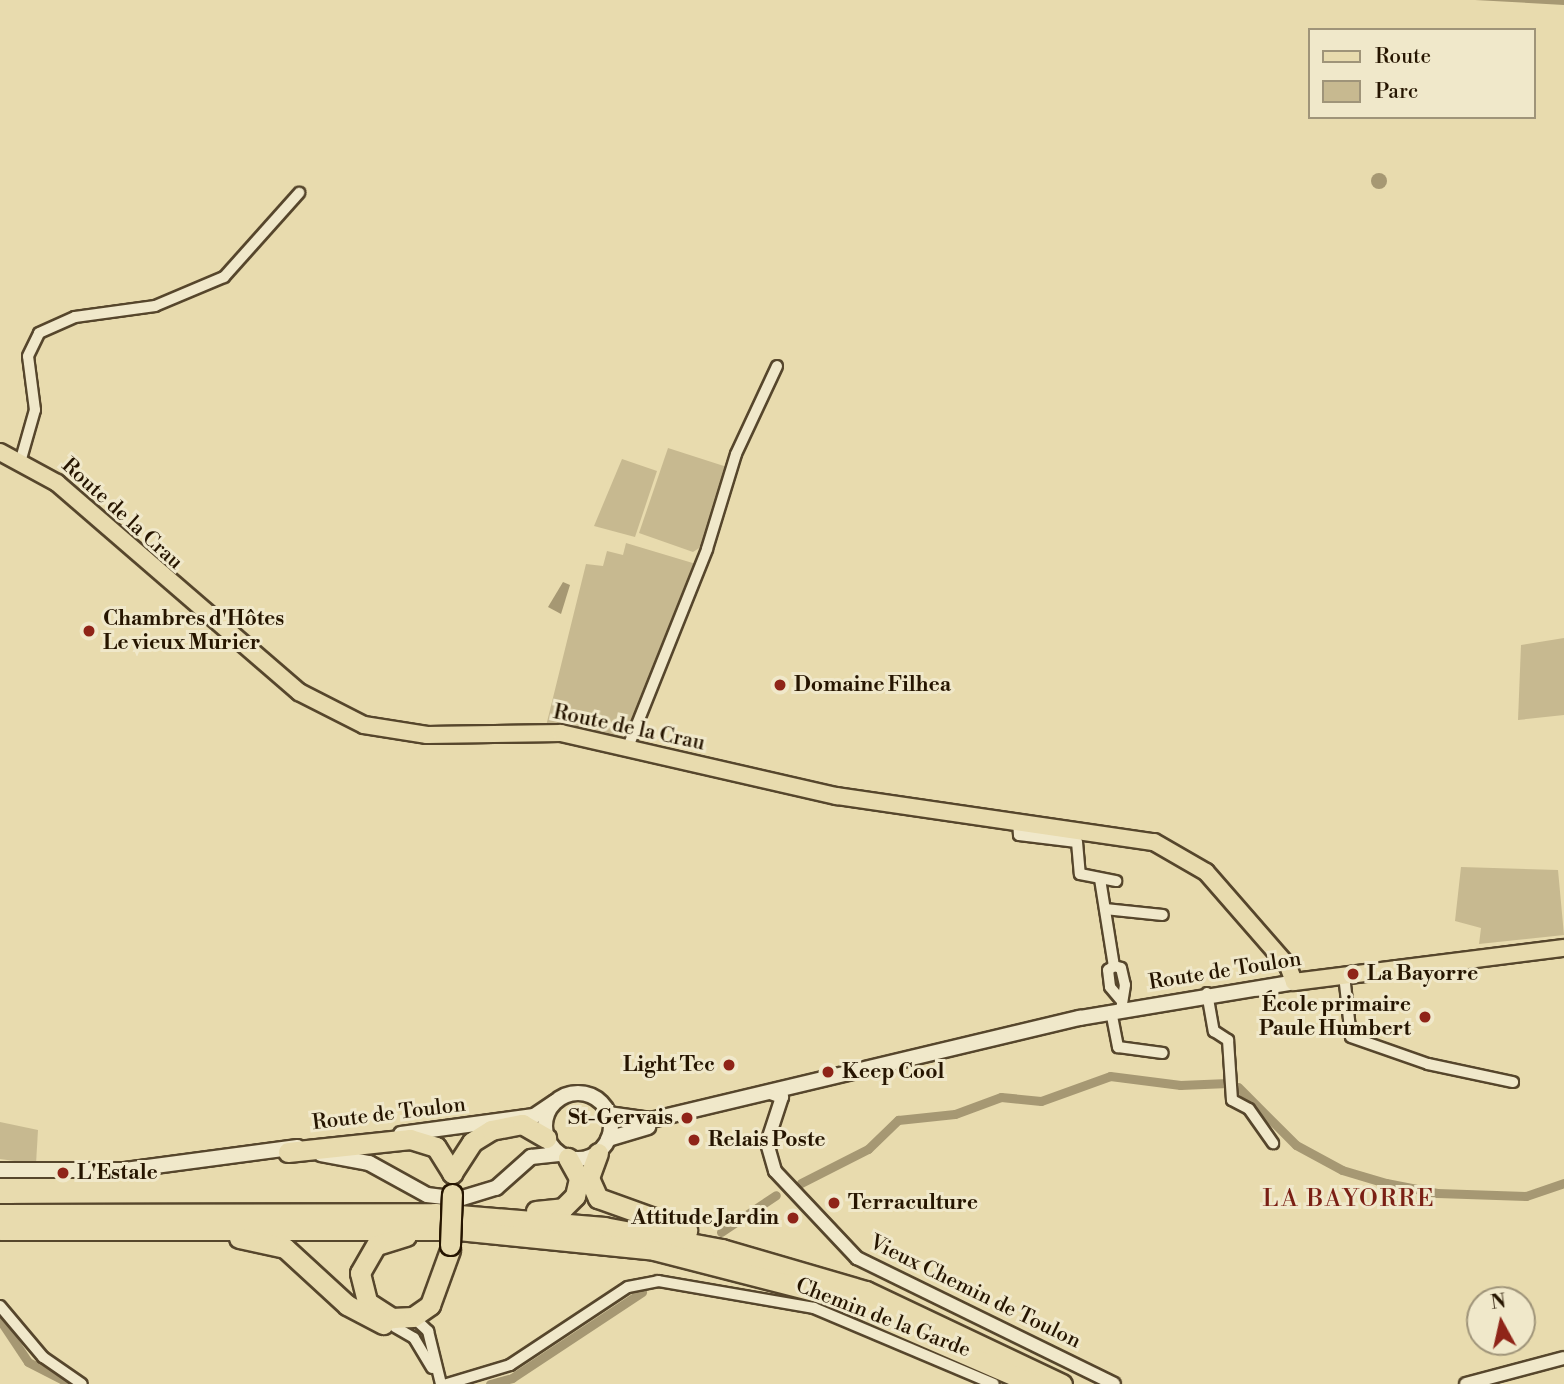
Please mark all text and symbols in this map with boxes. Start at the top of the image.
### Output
legend [1308,28,1536,119]
text: Route [1375,44,1431,70]
text: Parc [1375,79,1418,105]
street label: Route de la Crau [56,453,188,575]
place label: Chambres d'Hôtes Le vieux Murier [103,606,284,656]
marker: Chambres d'Hôtes Le vieux Murier [81,623,97,639]
place label: Domaine Filhea [794,672,951,698]
marker: Domaine Filhea [772,677,788,693]
street label: Route de la Crau [551,700,707,756]
street label: Route de Toulon [1147,946,1303,996]
place label: La Bayorre [1367,961,1478,987]
marker: La Bayorre [1345,966,1361,982]
place label: École primaire Paule Humbert [1259,992,1411,1042]
marker: École primaire Paule Humbert [1417,1009,1433,1025]
place label: Light Tec [623,1052,715,1078]
marker: Light Tec [721,1057,737,1073]
place label: Keep Cool [842,1059,945,1085]
marker: Keep Cool [820,1064,836,1080]
street label: Route de Toulon [311,1092,467,1136]
place label: St-Gervais [568,1105,673,1131]
marker: St-Gervais [679,1110,695,1126]
place label: Relais Poste [708,1127,826,1153]
marker: Relais Poste [686,1132,702,1148]
place label: L'Estale [77,1160,158,1186]
marker: L'Estale [55,1165,71,1181]
district label: LA BAYORRE [1264,1186,1434,1214]
place label: Terraculture [848,1190,978,1216]
marker: Terraculture [826,1195,842,1211]
place label: Attitude Jardin [631,1205,779,1231]
marker: Attitude Jardin [785,1210,801,1226]
street label: Vieux Chemin de Toulon [865,1230,1085,1354]
street label: Chemin de la Garde [792,1273,974,1363]
north arrow [1466,1286,1536,1356]
text: N [1489,1289,1507,1315]

